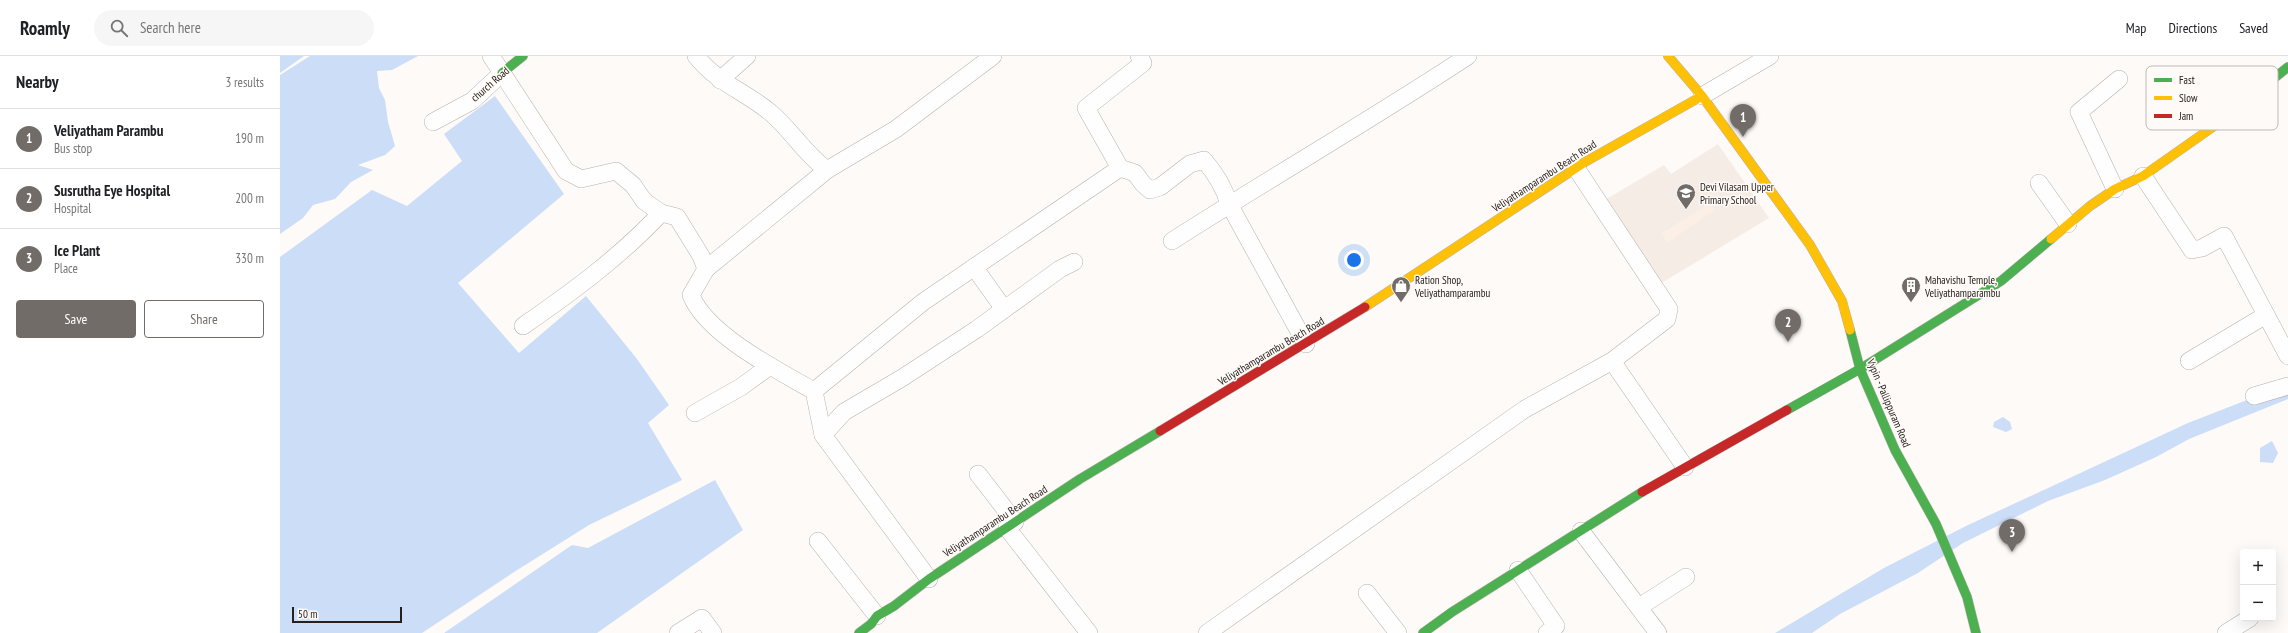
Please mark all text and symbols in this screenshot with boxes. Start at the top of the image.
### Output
search box [94,10,374,46]
text: Roamly [20,16,70,40]
icon: search [108,17,130,39]
text: Search here [140,18,201,37]
text: Map [2126,19,2146,37]
text: Directions [2168,19,2217,37]
text: Saved [2239,19,2268,37]
street label: church Road [468,63,512,105]
legend [2146,66,2278,130]
text: Nearby [16,71,59,93]
text: Fast [2179,73,2195,87]
text: 3 results [225,74,264,91]
text: Slow [2179,91,2198,105]
pin: 1 [1730,104,1756,137]
text: Jam [2178,109,2193,123]
text: Veliyatham Parambu [54,121,163,140]
text: 1 [26,130,32,147]
text: 190 m [235,130,264,147]
street label: Veliyathamparambu Beach Road [1488,137,1599,216]
text: Bus stop [54,140,92,157]
place label: Devi Vilasam Upper Primary School [1700,180,1774,207]
text: Susrutha Eye Hospital [54,181,170,200]
school or university icon: Devi Vilasam Upper Primary School [1675,182,1697,210]
text: 2 [26,190,32,207]
text: 200 m [235,190,264,207]
text: Hospital [54,200,91,217]
text: Ice Plant [54,241,100,260]
text: 3 [26,250,32,267]
text: 330 m [235,250,264,267]
your location [1344,250,1364,270]
text: Place [54,260,78,277]
place label: Ration Shop, Veliyathamparambu [1414,273,1491,300]
place label: Mahavishu Temple, Veliyathamparambu [1924,273,2001,300]
shop icon: Ration Shop, Veliyathamparambu [1390,275,1412,303]
building icon: Mahavishu Temple, Veliyathamparambu [1900,275,1922,303]
button: Save [16,300,136,338]
button: Share [144,300,264,338]
pin: 2 [1775,309,1801,342]
street label: Veliyathamparambu Beach Road [1214,314,1327,389]
street label: Vypin - Pallippuram Road [1864,356,1914,450]
street label: Veliyathamparambu Beach Road [939,482,1050,561]
pin: 3 [1999,519,2025,552]
map controls [2240,549,2276,621]
button: + [2240,549,2276,585]
button: − [2240,585,2276,621]
scale bar [292,605,402,624]
text: 50 m [298,607,317,621]

